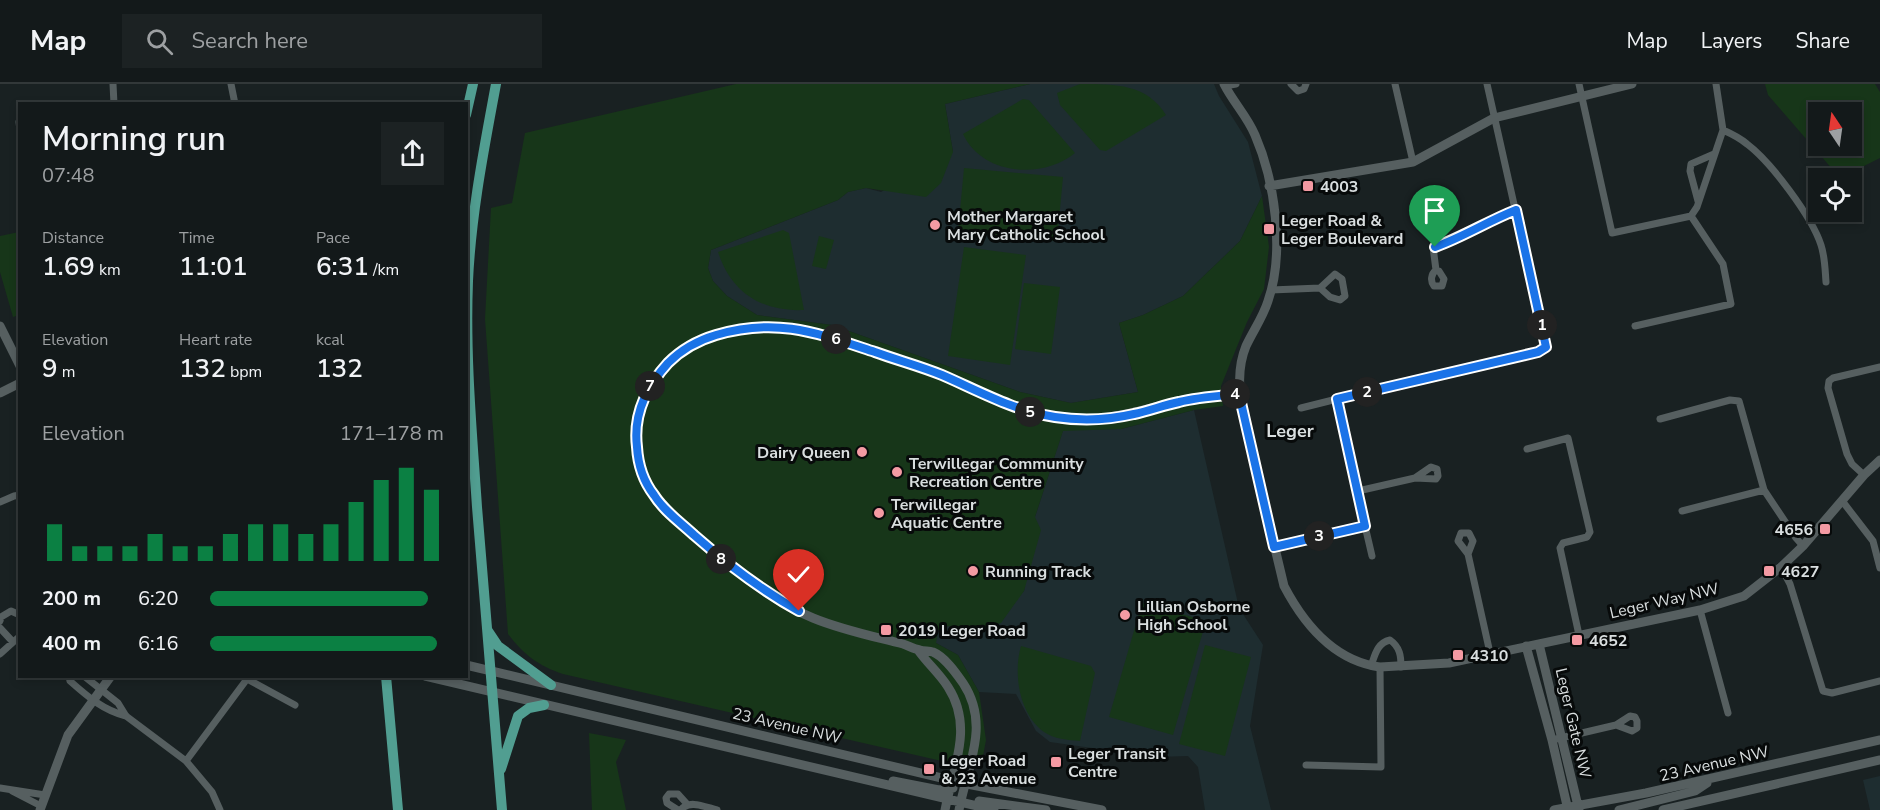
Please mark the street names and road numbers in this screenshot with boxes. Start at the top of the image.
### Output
street label: Leger Way NW [1607,578,1722,624]
street label: Leger Gate NW [1550,666,1596,781]
street label: 23 Avenue NW [730,703,844,749]
street label: 23 Avenue NW [1658,741,1771,787]

